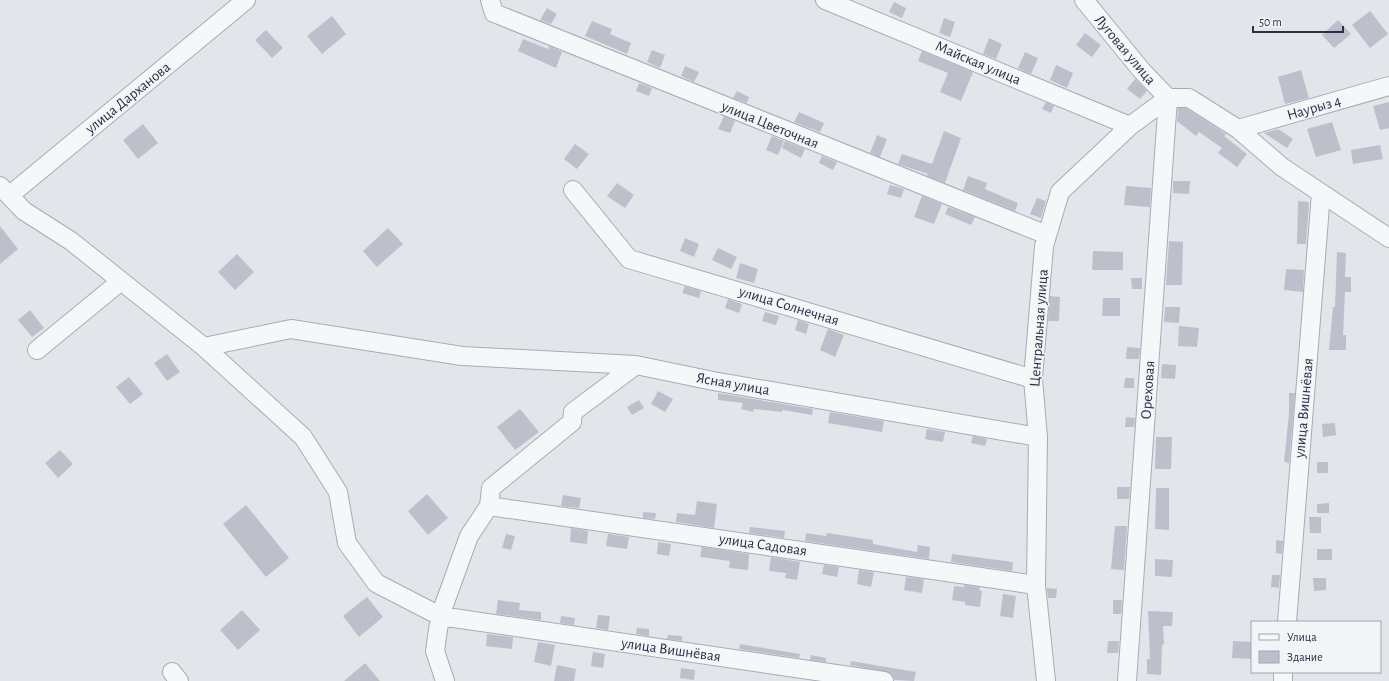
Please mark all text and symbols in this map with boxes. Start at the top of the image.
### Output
scale bar [1253,8,1343,34]
street label: Луговая улица [1092,12,1158,88]
text: 50 m [1259,16,1282,28]
street label: Майская улица [933,38,1023,88]
street label: улица Дарханова [82,59,173,137]
street label: Наурыз 4 [1285,93,1343,123]
street label: улица Цветочная [718,98,821,151]
street label: Центральная улица [1027,268,1051,387]
street label: улица Солнечная [736,283,841,328]
street label: улица Вишнёвая [1292,357,1316,460]
street label: Ореховая [1138,360,1158,420]
street label: Ясная улица [695,370,771,398]
street label: улица Садовая [717,531,808,559]
legend [1251,621,1381,673]
text: Улица [1287,631,1317,643]
street label: улица Вишнёвая [619,635,722,664]
text: Здание [1287,651,1323,663]

